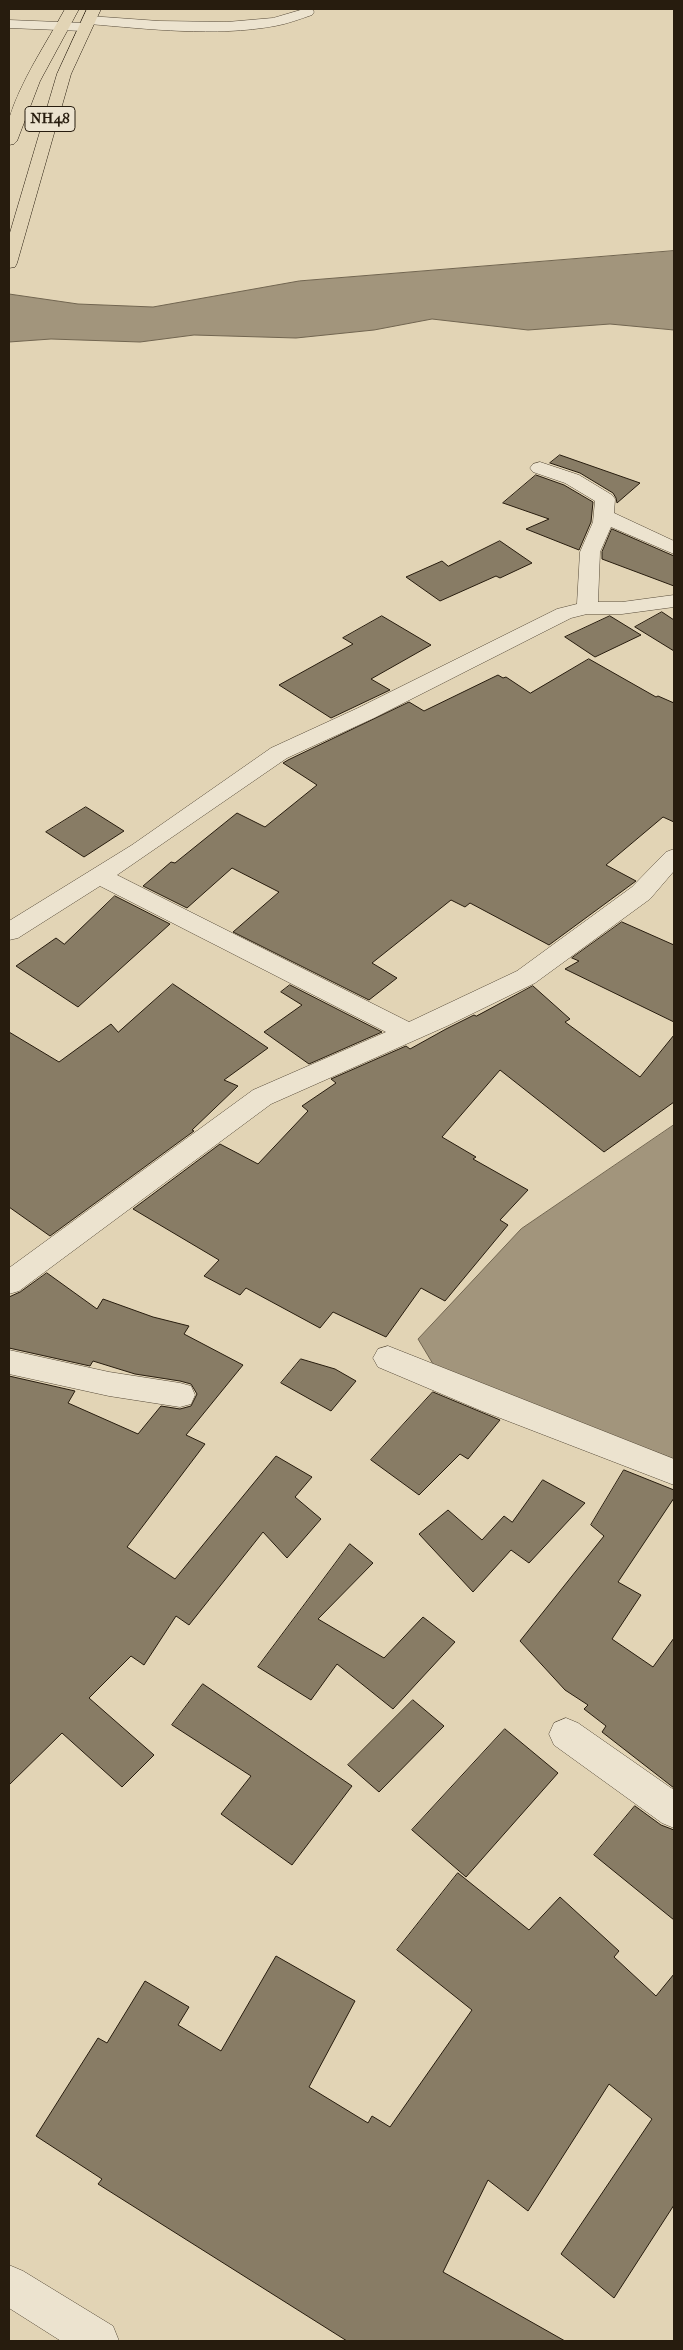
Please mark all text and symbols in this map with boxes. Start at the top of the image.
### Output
road number: NH48 [25,106,75,132]

